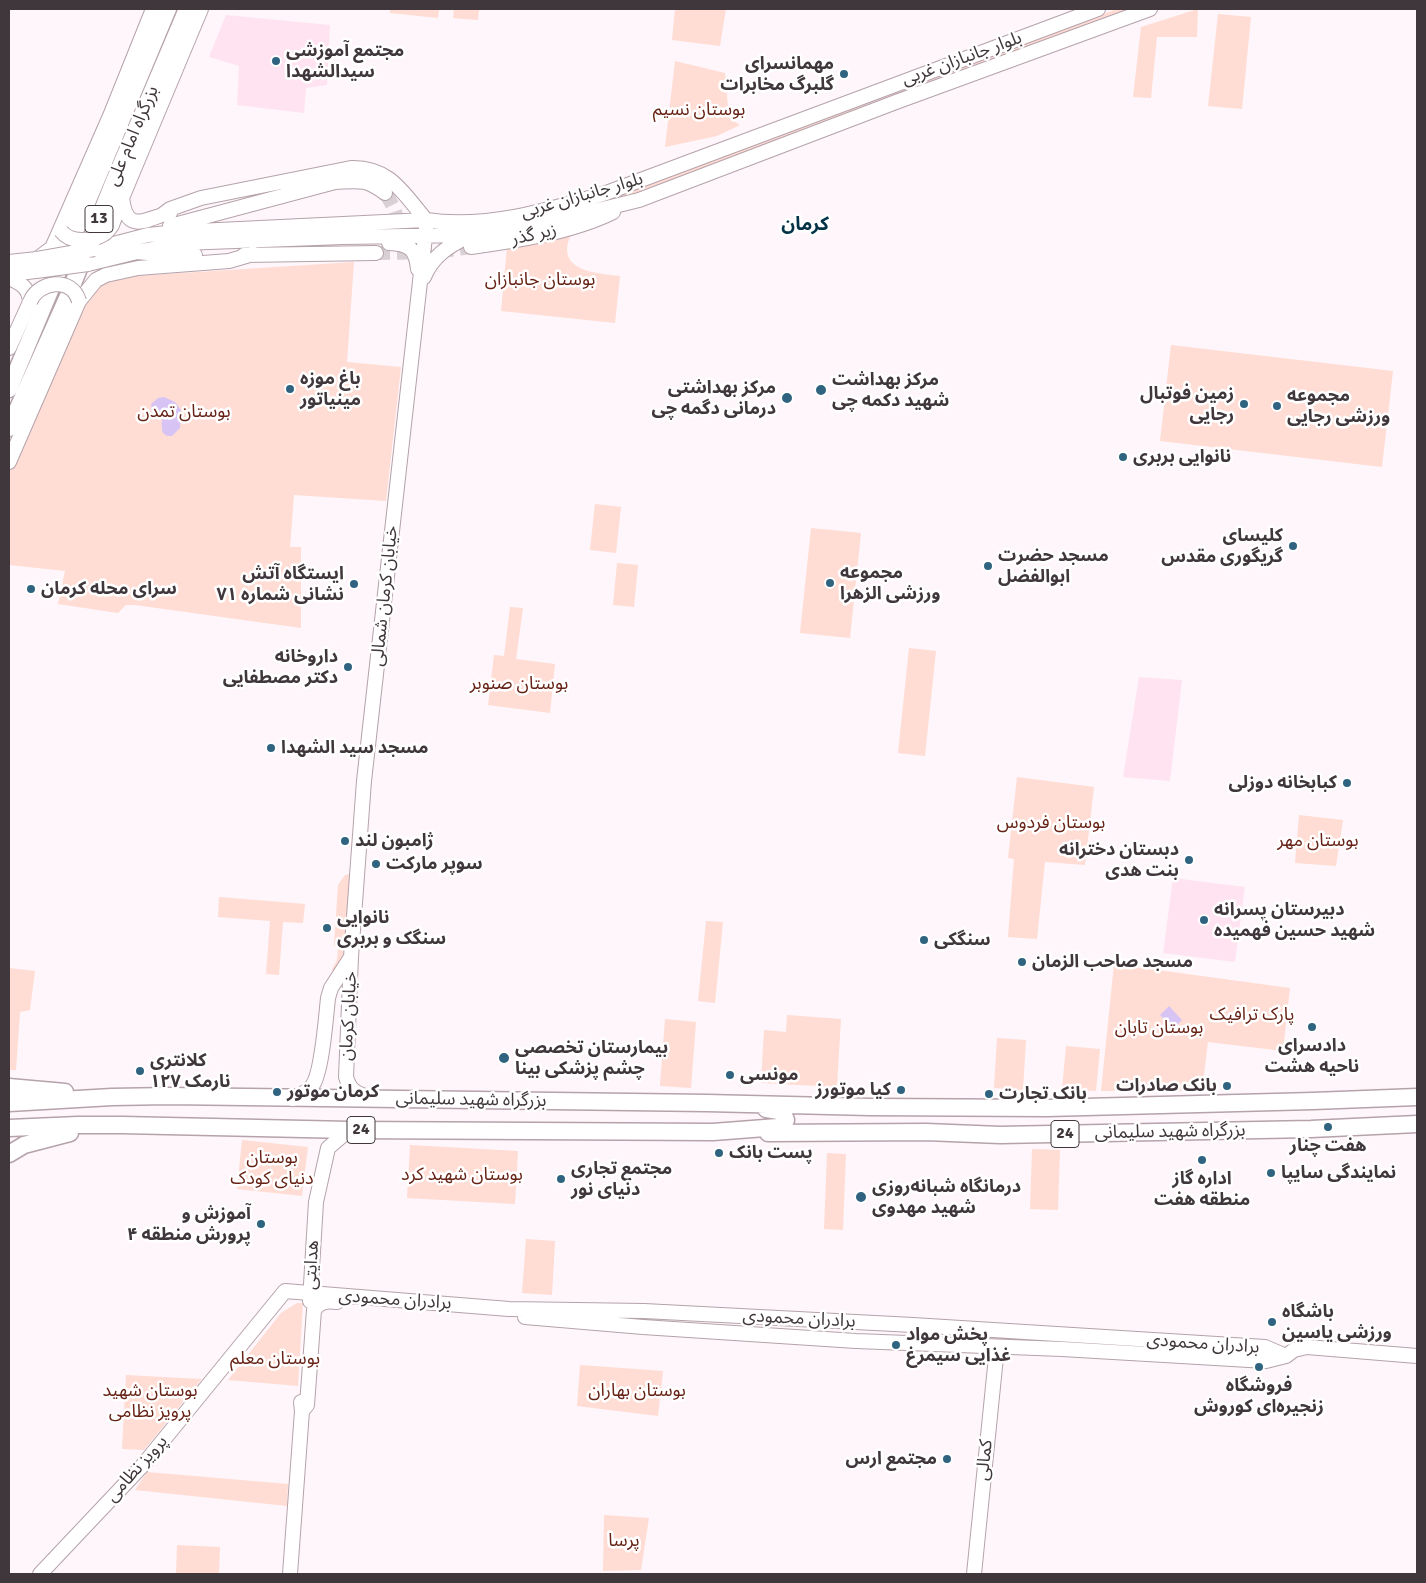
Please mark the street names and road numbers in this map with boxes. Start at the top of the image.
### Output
street label: بلوار جانبازان غربی [899,27,1025,91]
street label: بزرگراه امام علی [102,83,164,189]
street label: بلوار جانبازان غربی [518,168,646,224]
road number: 13 [85,205,113,232]
street label: زیر گذر [509,219,559,251]
street label: خیابان کرمان شمالی [367,525,403,667]
street label: خیابان کرمان [336,971,362,1061]
street label: بزرگراه شهید سلیمانی [395,1088,547,1112]
road number: 24 [347,1116,375,1144]
road number: 24 [1051,1120,1079,1148]
street label: بزرگراه شهید سلیمانی [1094,1120,1246,1144]
street label: هدایتی [300,1240,324,1290]
street label: برادران محمودی [338,1285,452,1315]
street label: برادران محمودی [742,1305,856,1333]
street label: برادران محمودی [1146,1329,1260,1359]
street label: پرویز نظامی [101,1431,173,1507]
street label: کمالی [972,1438,998,1482]

